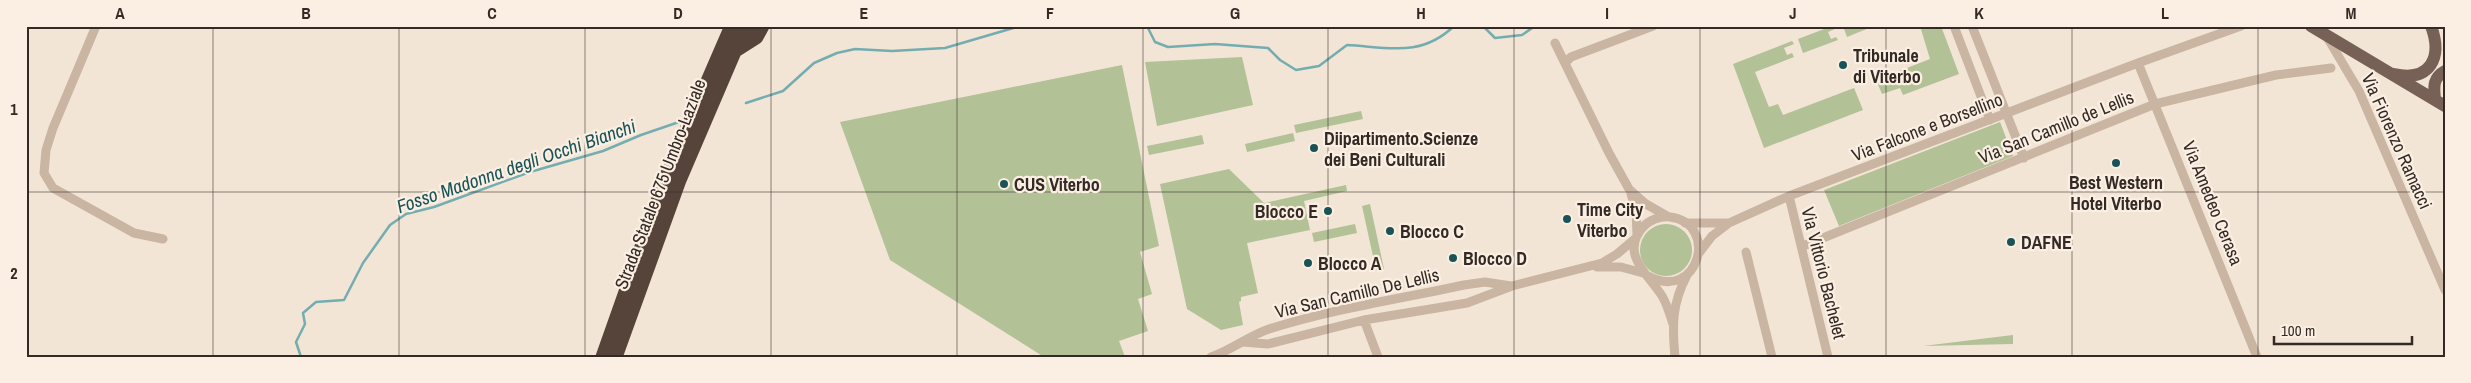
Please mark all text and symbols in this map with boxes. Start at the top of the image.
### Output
text: A [115,2,125,24]
text: B [301,2,311,24]
text: C [487,2,497,24]
text: D [673,2,683,24]
text: E [860,2,869,24]
text: F [1046,2,1054,24]
text: G [1230,2,1240,24]
text: H [1416,2,1426,24]
text: I [1605,2,1609,24]
text: J [1789,2,1797,24]
text: K [1974,2,1984,24]
text: L [2161,2,2169,24]
text: M [2346,2,2357,24]
place label: Tribunale di Viterbo [1853,43,1921,89]
marker: Tribunale di Viterbo [1837,59,1849,71]
street label: Via Fiorenzo Ramacci [2356,69,2438,213]
street label: Strada Statale 675 Umbro-Laziale [608,75,712,293]
street label: Via San Camillo de Lellis [1975,84,2137,170]
street label: Via Falcone e Borsellino [1848,87,2006,167]
text: 1 [10,98,18,120]
water label: Fosso Madonna degli Occhi Bianchi [393,113,640,219]
place label: Diipartimento.Scienze dei Beni Culturali [1324,126,1478,172]
street label: Via Amedeo Cerasa [2177,137,2249,269]
marker: Diipartimento.Scienze dei Beni Culturali [1308,142,1320,154]
marker: Best Western Hotel Viterbo [2110,157,2122,169]
place label: Best Western Hotel Viterbo [2069,170,2163,216]
place label: CUS Viterbo [1014,172,1100,197]
marker: CUS Viterbo [998,178,1010,190]
place label: Time City Viterbo [1577,197,1644,243]
place label: Blocco E [1255,199,1318,224]
marker: Blocco E [1322,205,1334,217]
street label: Via Vittorio Bachelet [1796,205,1852,341]
marker: Time City Viterbo [1561,213,1573,225]
place label: Blocco C [1400,219,1464,244]
marker: Blocco C [1384,225,1396,237]
place label: DAFNE [2021,230,2072,255]
marker: DAFNE [2005,236,2017,248]
place label: Blocco D [1463,246,1527,271]
place label: Blocco A [1318,251,1382,276]
marker: Blocco D [1447,252,1459,264]
marker: Blocco A [1302,257,1314,269]
text: 2 [10,262,18,284]
street label: Via San Camillo De Lellis [1272,262,1442,324]
scale bar [2274,313,2411,345]
text: 100 m [2281,320,2315,341]

